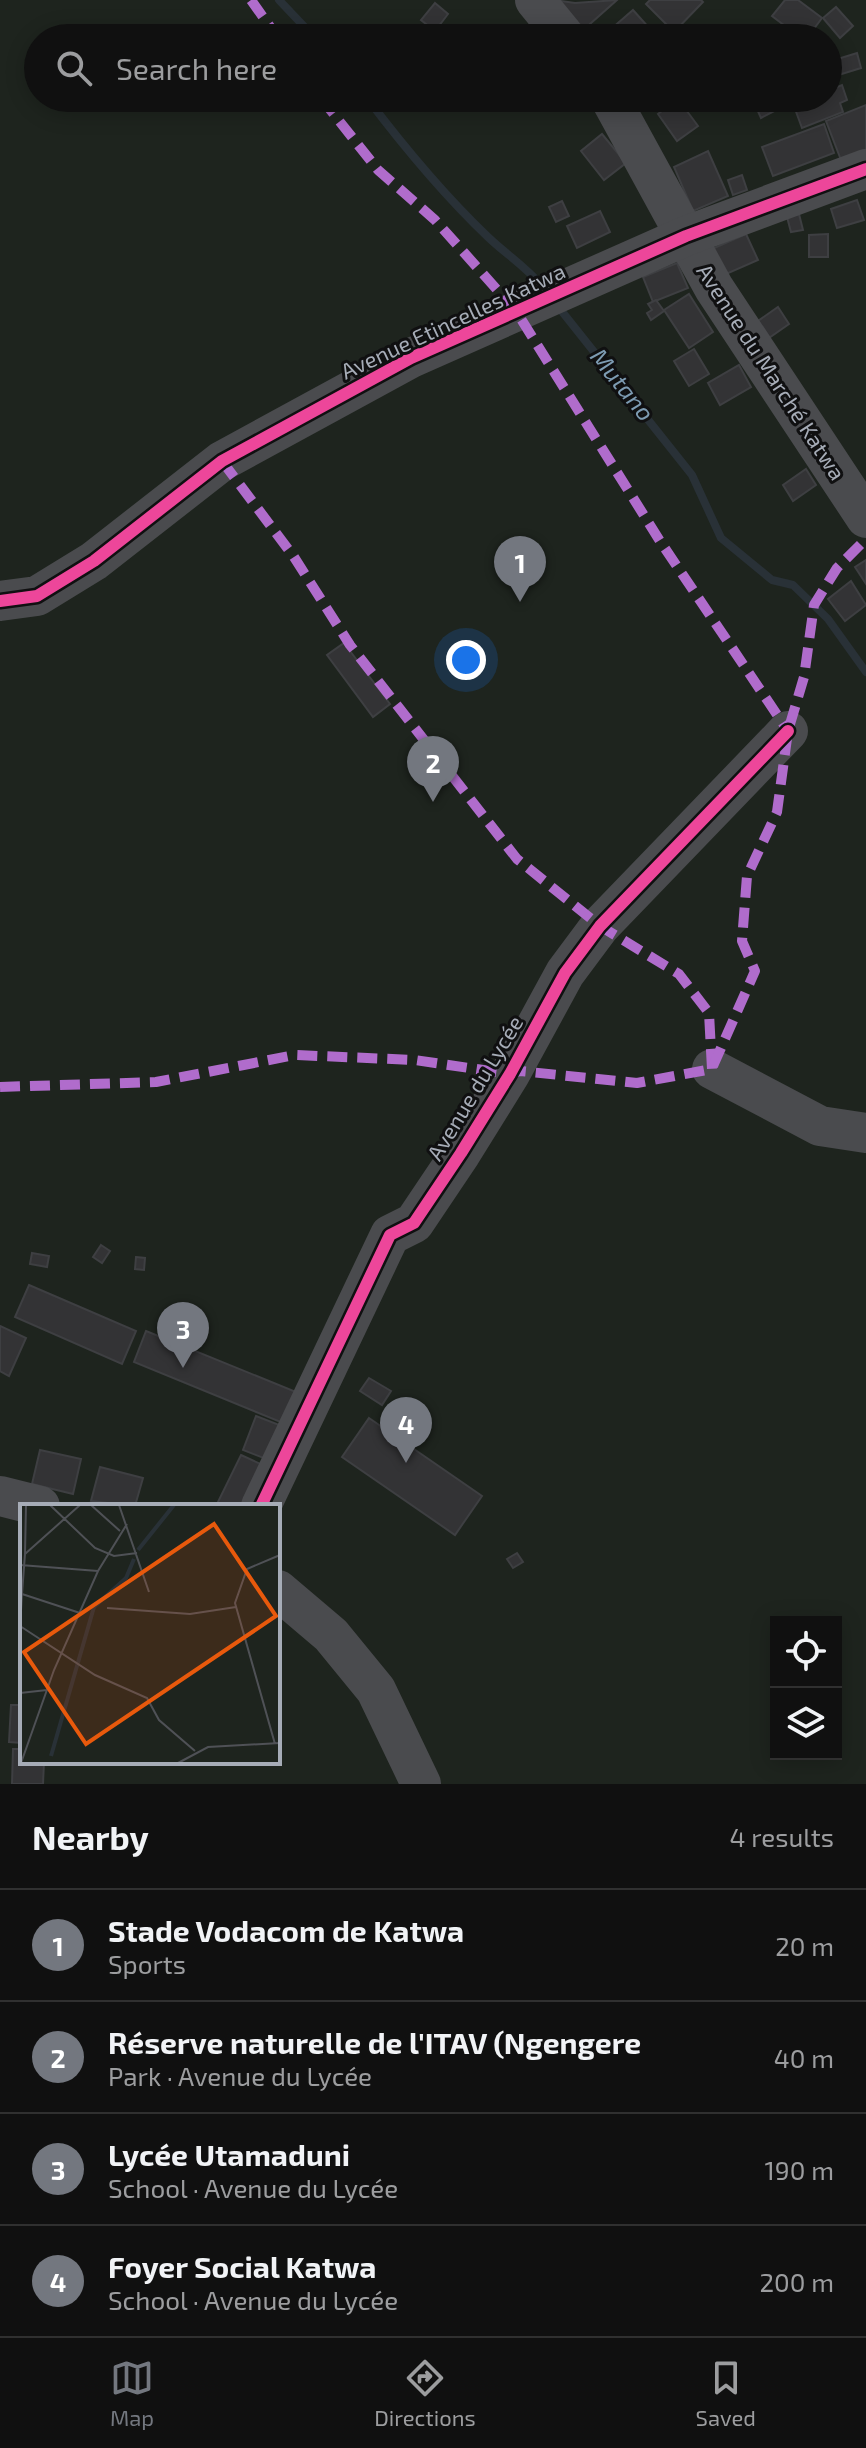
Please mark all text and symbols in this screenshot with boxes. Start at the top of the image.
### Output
search box [24,24,842,112]
icon: search [52,46,96,90]
text: Search here [116,50,277,86]
street label: Avenue Etincelles Katwa [336,257,569,384]
street label: Avenue du Marché Katwa [692,259,851,484]
water label: Mutano [585,342,661,426]
pin: 1 [494,536,546,602]
your location [446,640,486,680]
pin: 2 [407,736,459,802]
street label: Avenue du Lycée [421,1010,528,1165]
pin: 3 [157,1302,209,1368]
pin: 4 [380,1397,432,1463]
inset map [20,1504,280,1764]
map controls [770,1616,842,1760]
button: locate [770,1616,842,1688]
button: layers [770,1688,842,1760]
text: Nearby [32,1816,149,1857]
text: 4 results [729,1821,834,1852]
text: Stade Vodacom de Katwa [108,1912,464,1948]
text: 1 [52,1930,64,1961]
text: 20 m [775,1930,834,1961]
text: Sports [108,1948,186,1979]
text: Réserve naturelle de l'ITAV (Ngengere [108,2024,641,2060]
text: 2 [50,2042,66,2073]
text: 40 m [774,2042,834,2073]
text: Park · Avenue du Lycée [108,2060,372,2091]
text: Lycée Utamaduni [108,2136,350,2172]
text: 3 [51,2154,65,2185]
text: 190 m [765,2154,834,2185]
text: School · Avenue du Lycée [108,2172,398,2203]
text: Foyer Social Katwa [108,2248,376,2284]
text: 4 [50,2266,66,2297]
text: 200 m [759,2266,834,2297]
text: School · Avenue du Lycée [108,2284,398,2315]
tab: Map [110,2356,154,2430]
tab: Directions [374,2356,476,2430]
tab: Saved [696,2356,756,2430]

